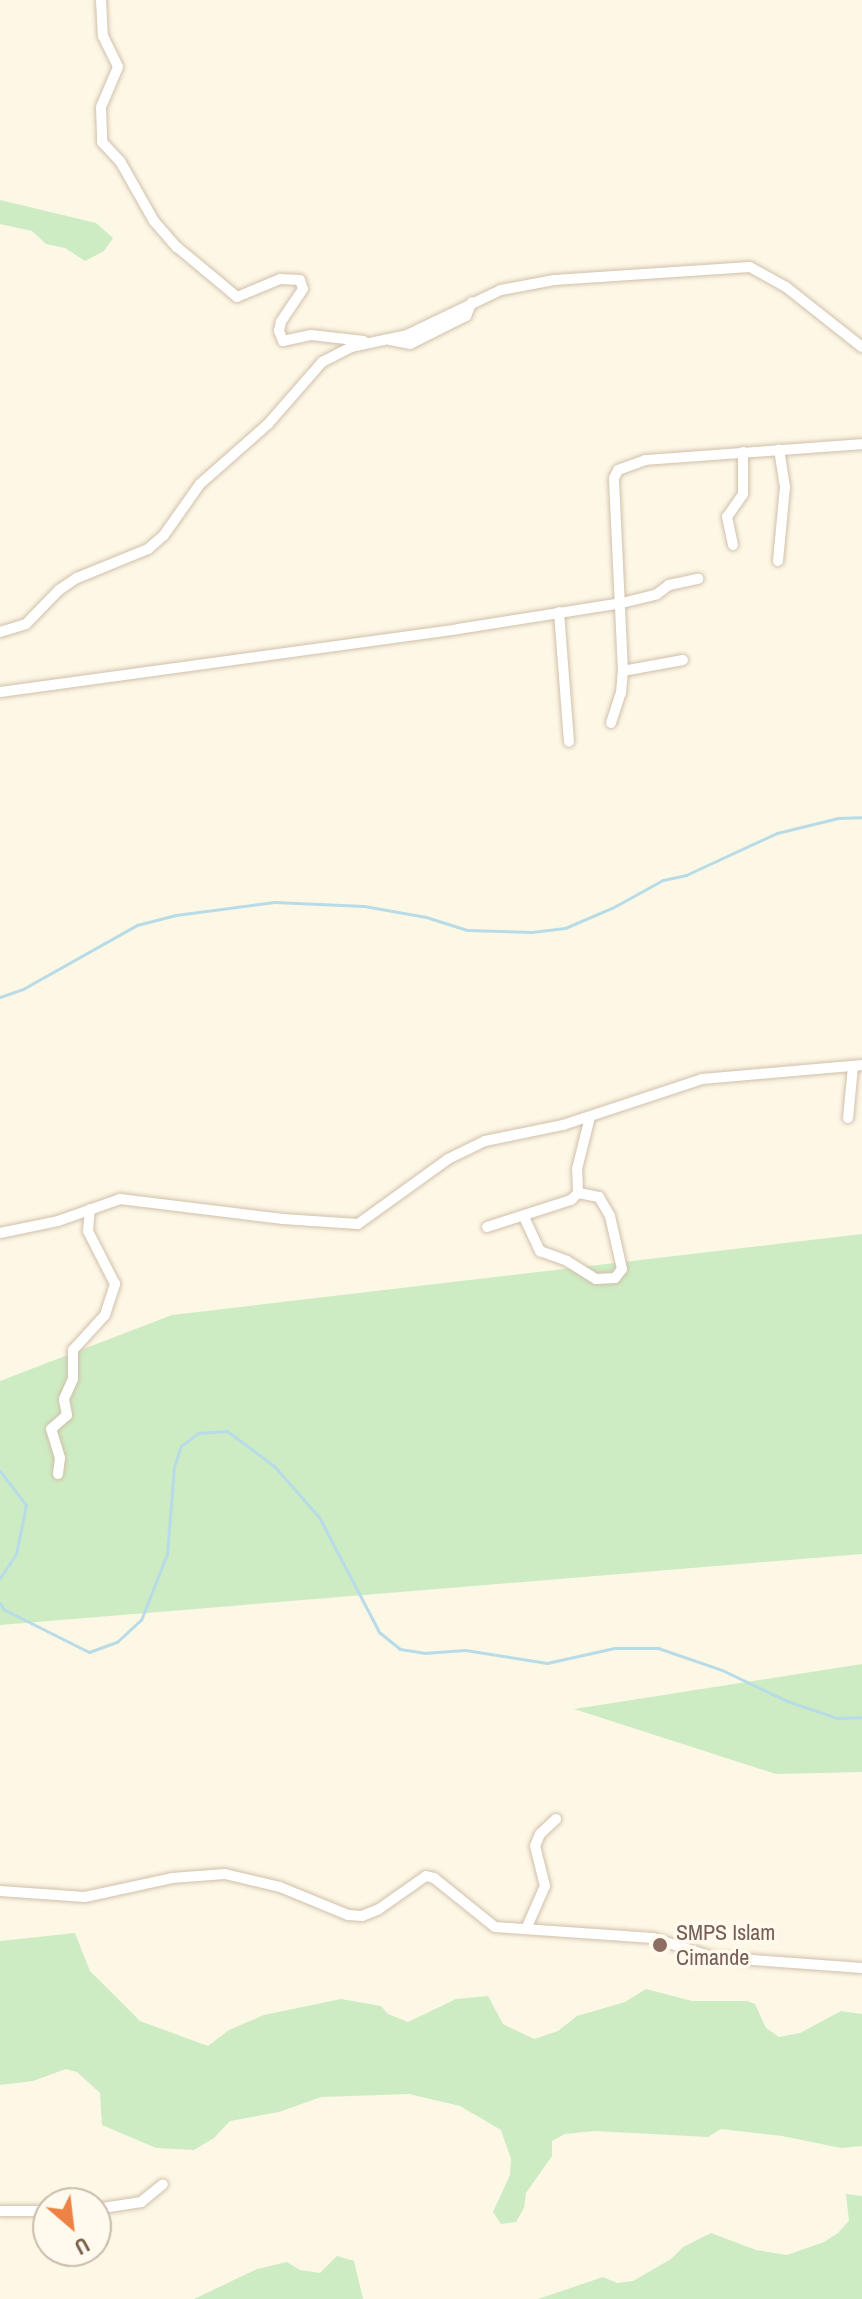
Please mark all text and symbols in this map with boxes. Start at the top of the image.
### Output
place label: SMPS Islam Cimande [676,1919,775,1970]
marker: SMPS Islam Cimande [651,1936,669,1954]
north arrow [32,2187,112,2267]
text: U [70,2230,95,2263]

